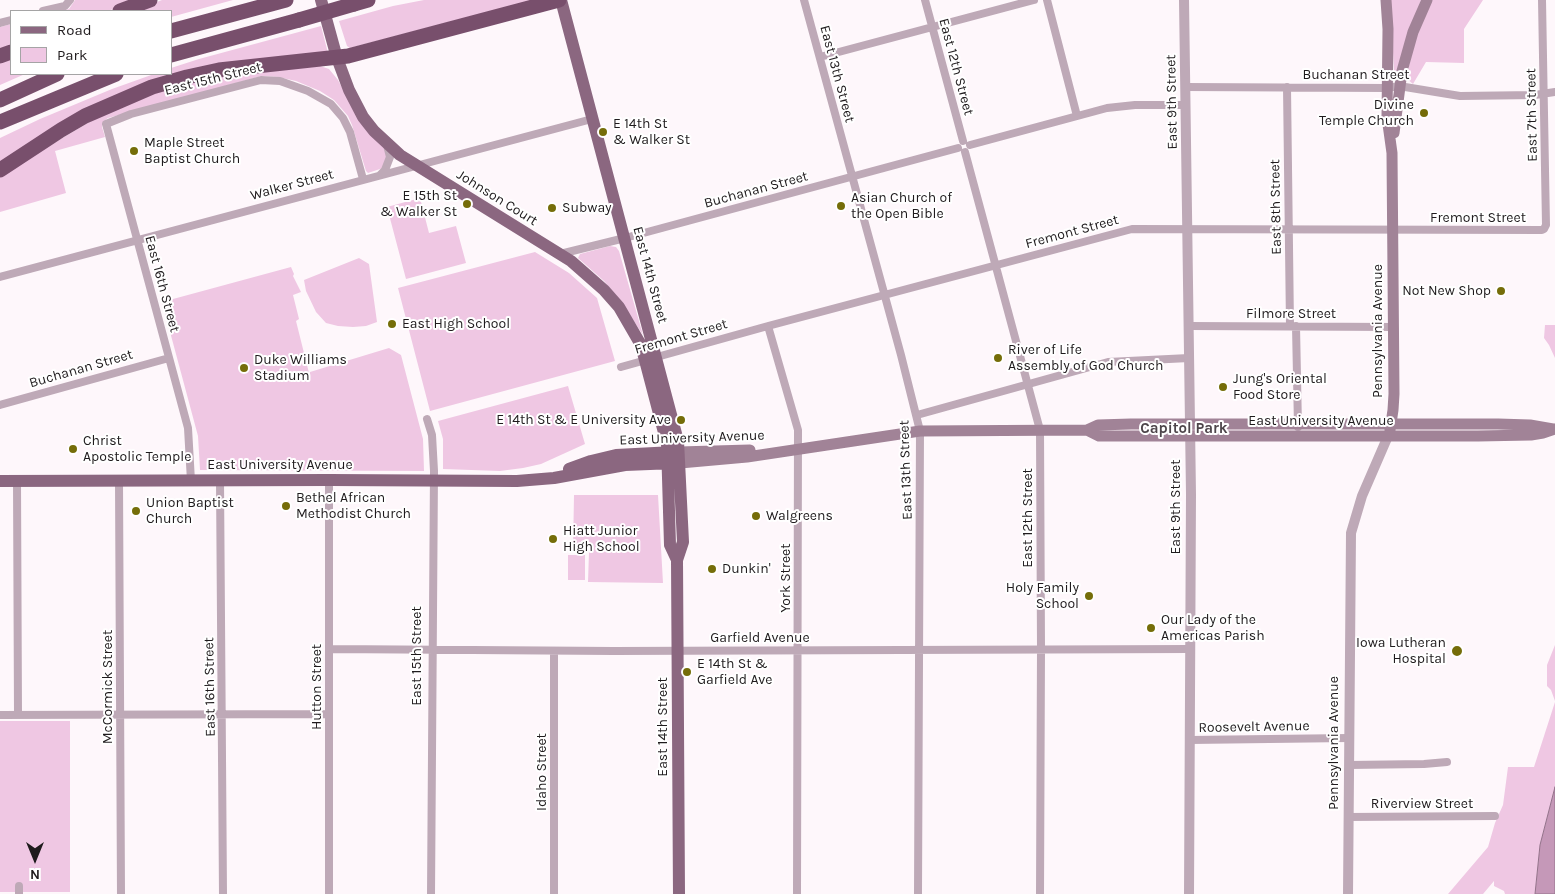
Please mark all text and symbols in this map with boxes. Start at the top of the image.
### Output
legend [10,10,172,75]
street label: East 12th Street [935,17,977,117]
text: Road [57,21,92,39]
street label: East 13th Street [816,24,858,124]
text: Park [57,46,87,64]
street label: East 9th Street [1163,54,1181,150]
street label: East 15th Street [163,59,263,99]
street label: Buchanan Street [1303,67,1409,83]
street label: East 7th Street [1523,68,1541,162]
place label: Divine Temple Church [1319,97,1414,130]
marker: Divine Temple Church [1418,107,1430,119]
place label: E 14th St & Walker St [613,116,690,148]
marker: E 14th St & Walker St [597,126,609,138]
place label: Maple Street Baptist Church [144,135,240,168]
marker: Maple Street Baptist Church [128,145,140,157]
street label: East 8th Street [1267,159,1285,255]
street label: Walker Street [248,166,336,204]
street label: Johnson Court [454,166,540,230]
street label: Buchanan Street [702,168,810,212]
place label: E 15th St & Walker St [380,188,457,220]
place label: Asian Church of the Open Bible [851,190,952,222]
marker: E 15th St & Walker St [461,198,473,210]
place label: Subway [562,200,612,216]
marker: Asian Church of the Open Bible [835,200,847,212]
marker: Subway [546,202,558,214]
street label: Fremont Street [1430,210,1526,226]
street label: Fremont Street [1024,211,1120,253]
street label: East 14th Street [629,225,671,325]
street label: East 16th Street [141,234,183,334]
street label: Pennsylvania Avenue [1370,264,1386,398]
place label: Not New Shop [1402,283,1491,299]
marker: Not New Shop [1495,285,1507,297]
street label: Filmore Street [1246,306,1336,322]
place label: East High School [402,316,510,332]
street label: Fremont Street [633,316,729,358]
marker: East High School [386,318,398,330]
place label: River of Life Assembly of God Church [1008,342,1163,374]
street label: Buchanan Street [27,346,135,392]
place label: Duke Williams Stadium [254,352,347,384]
marker: River of Life Assembly of God Church [992,352,1004,364]
marker: Duke Williams Stadium [238,362,250,374]
place label: Jung's Oriental Food Store [1233,371,1327,404]
marker: Jung's Oriental Food Store [1217,381,1229,393]
place label: E 14th St & E University Ave [496,412,671,428]
street label: East University Avenue [1248,413,1394,429]
marker: E 14th St & E University Ave [675,414,687,426]
street label: East 13th Street [896,420,916,520]
district label: Capitol Park [1140,420,1228,438]
street label: East University Avenue [619,427,765,449]
place label: Christ Apostolic Temple [83,433,191,466]
marker: Christ Apostolic Temple [67,443,79,455]
street label: East University Avenue [207,457,353,473]
street label: East 9th Street [1168,459,1184,555]
street label: East 12th Street [1020,468,1036,568]
place label: Bethel African Methodist Church [296,490,411,522]
place label: Union Baptist Church [146,495,234,528]
marker: Bethel African Methodist Church [280,500,292,512]
marker: Union Baptist Church [130,505,142,517]
place label: Walgreens [766,508,833,524]
marker: Walgreens [750,510,762,522]
place label: Hiatt Junior High School [563,523,640,556]
marker: Hiatt Junior High School [547,533,559,545]
street label: York Street [778,543,794,613]
place label: Dunkin' [722,561,771,577]
marker: Dunkin' [706,563,718,575]
place label: Holy Family School [1006,580,1079,612]
marker: Holy Family School [1083,590,1095,602]
street label: East 15th Street [409,606,425,706]
place label: Our Lady of the Americas Parish [1161,612,1265,644]
marker: Our Lady of the Americas Parish [1145,622,1157,634]
street label: McCormick Street [100,630,116,744]
street label: Garfield Avenue [710,630,810,646]
place label: Iowa Lutheran Hospital [1356,635,1446,668]
street label: East 16th Street [201,637,219,737]
street label: Hutton Street [309,644,325,730]
marker: Iowa Lutheran Hospital [1450,644,1464,658]
place label: E 14th St & Garfield Ave [697,656,772,689]
marker: E 14th St & Garfield Ave [681,666,693,678]
street label: Pennsylvania Avenue [1326,676,1342,810]
street label: East 14th Street [655,677,671,777]
street label: Roosevelt Avenue [1198,718,1310,736]
street label: Idaho Street [534,733,550,811]
street label: Riverview Street [1371,796,1473,812]
north arrow [10,834,60,884]
text: N [30,866,40,883]

